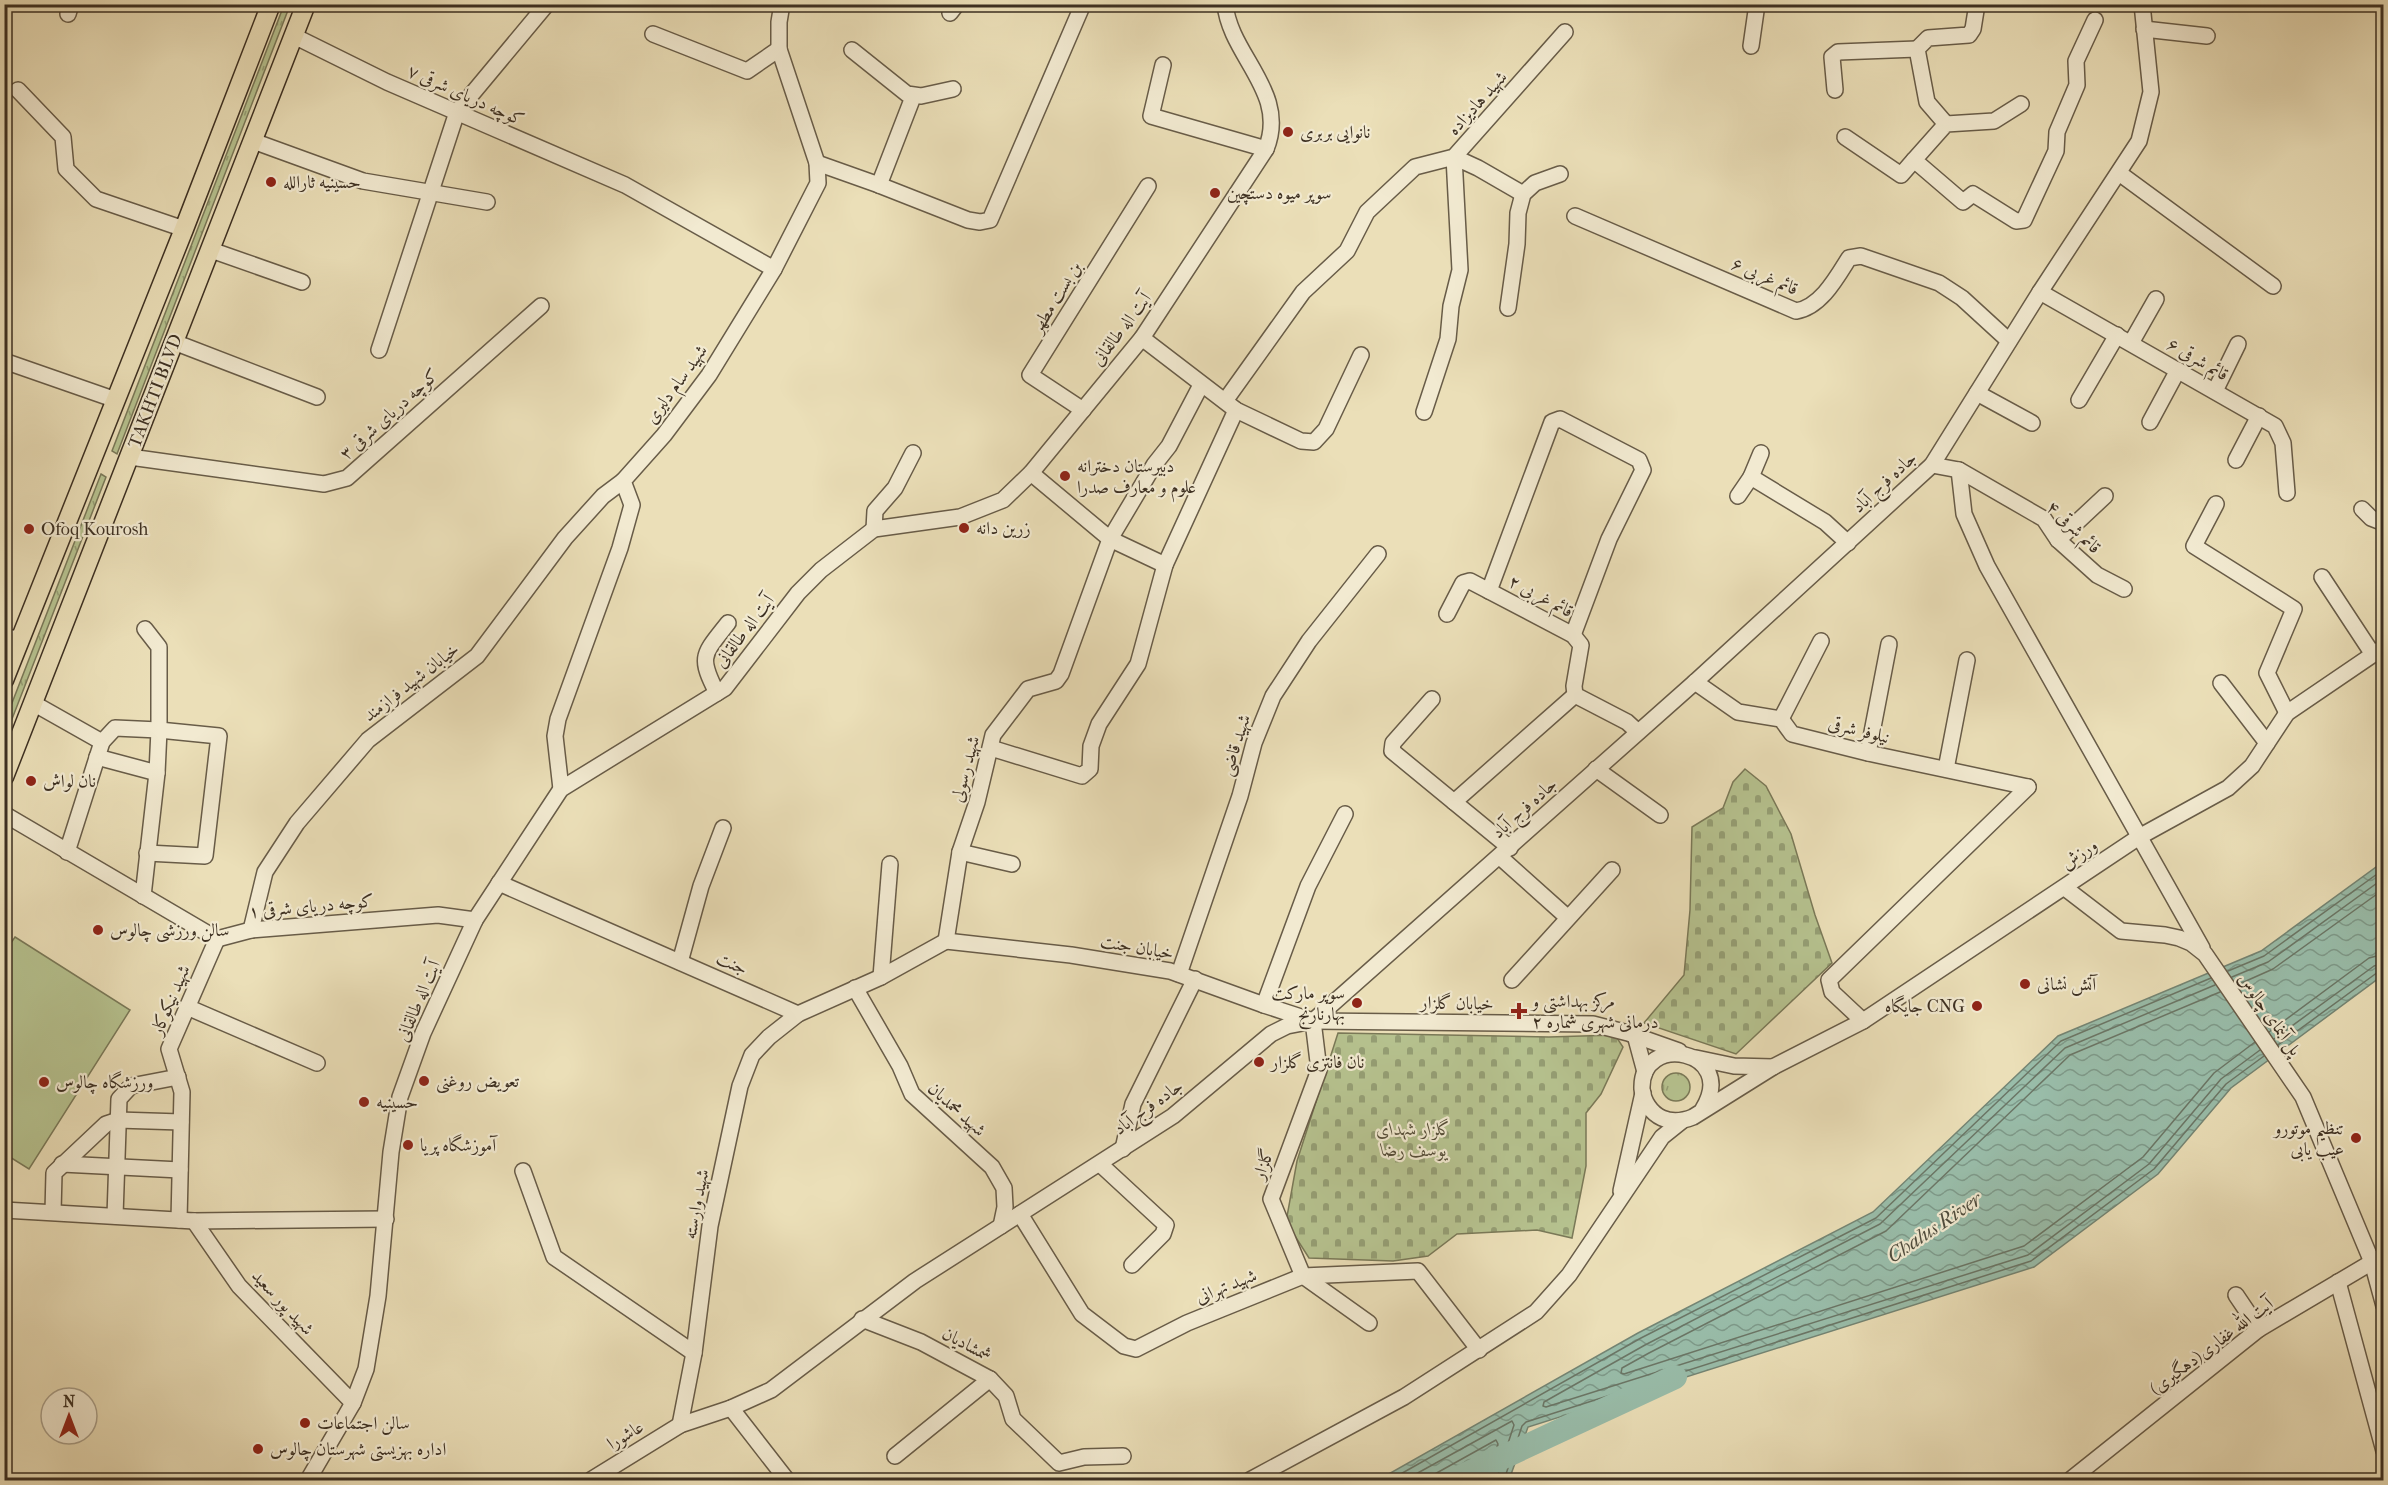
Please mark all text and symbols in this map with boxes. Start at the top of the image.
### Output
street label: کوچه دریای شرقی ۷ [403,60,527,132]
street label: شهید هادیزاده [1443,67,1512,140]
place label: نانوایی بربری [1300,122,1371,144]
marker: نانوایی بربری [1281,125,1295,139]
place label: حسینیه ثارالله [283,172,361,193]
marker: حسینیه ثارالله [264,175,278,189]
place label: سوپر میوه دستچین [1227,183,1331,205]
marker: سوپر میوه دستچین [1208,186,1222,200]
street label: قائم غربی ۶ [1726,253,1801,304]
street label: بن بست مطهر [1025,257,1088,339]
street label: آیت اله طالقانی [1087,287,1158,371]
street label: TAKHTI BLVD [124,331,187,451]
street label: قائم شرقی ۶ [2161,333,2232,390]
street label: شهید سام دلیری [641,341,716,431]
street label: کوچه دریای شرقی ۳ [336,365,444,466]
street label: جاده فرج آباد [1848,447,1924,521]
place label: دبیرستان دخترانه علوم و معارف صدرا [1077,456,1196,503]
marker: دبیرستان دخترانه علوم و معارف صدرا [1058,469,1072,483]
street label: قائم شرقی ۴ [2039,496,2105,562]
place label: زرین دانه [976,518,1031,539]
place label: Ofoq Kourosh [41,519,148,540]
marker: زرین دانه [957,521,971,535]
marker: Ofoq Kourosh [22,522,36,536]
street label: قائم غربی ۲ [1502,571,1577,627]
street label: آیت اله طالقانی [710,589,781,673]
street label: خیابان شهید فرازمند [359,639,464,727]
street label: شهید قاضی [1216,712,1257,779]
street label: نیلوفر شرقی [1826,713,1892,749]
street label: شهید رسولی [947,734,985,805]
place label: نان لواش [43,771,96,792]
marker: نان لواش [24,774,38,788]
street label: جاده فرج آباد [1487,774,1565,847]
street label: ورزش [2057,835,2101,874]
street label: کوچه دریای شرقی ۱ [248,891,375,924]
place label: سالن ورزشی چالوس [110,920,229,943]
marker: سالن ورزشی چالوس [91,923,105,937]
street label: خیابان جنت [1099,931,1175,964]
street label: جنت [713,947,751,980]
street label: آیت اله طالقانی [392,956,447,1045]
street label: شهید نیکوکار [145,962,196,1041]
street label: پل آبنمای چالوس [2232,969,2307,1062]
place label: آتش نشانی [2037,974,2098,996]
marker: آتش نشانی [2018,977,2032,991]
place label: سوپر مارکت بهارنارنج [1271,983,1345,1030]
street label: خیابان گلزار [1418,991,1494,1016]
place label: مرکز بهداشتی و درمانی شهری شماره ۲ [1530,991,1659,1034]
place label: جایگاه CNG [1885,994,1965,1017]
marker: سوپر مارکت بهارنارنج [1350,996,1364,1010]
marker: جایگاه CNG [1970,999,1984,1013]
marker: مرکز بهداشتی و درمانی شهری شماره ۲ [1510,1002,1528,1020]
place label: نان فانتزی گلزار [1269,1051,1364,1074]
marker: نان فانتزی گلزار [1252,1055,1266,1069]
place label: ورزشگاه چالوس [56,1070,153,1095]
place label: تعویض روغنی [436,1071,520,1094]
marker: تعویض روغنی [417,1074,431,1088]
marker: ورزشگاه چالوس [37,1075,51,1089]
street label: جاده فرج آباد [1110,1075,1190,1144]
street label: شهید محمدیان [923,1078,990,1142]
place label: حسینیه [376,1092,418,1113]
marker: حسینیه [357,1095,371,1109]
park label: گلزار شهدای یوسف رضا [1376,1118,1452,1161]
place label: تنظیم موتورو عیب یابی [2272,1118,2344,1162]
marker: تنظیم موتورو عیب یابی [2349,1131,2363,1145]
place label: آموزشگاه پریا [420,1133,498,1156]
marker: آموزشگاه پریا [401,1138,415,1152]
street label: گلزار [1247,1146,1280,1185]
street label: شهید وارسته [679,1167,715,1241]
water label: Chalus River [1883,1186,1988,1267]
street label: شهید پور سعید [246,1265,318,1341]
street label: شهید تهرانی [1193,1265,1260,1309]
street label: آیت الله غفاری(دهگیری) [2143,1289,2279,1400]
street label: شمشادیان [938,1323,995,1366]
north arrow [39,1386,99,1446]
text: N [63,1392,76,1411]
place label: سالن اجتماعات [317,1413,410,1435]
marker: سالن اجتماعات [298,1416,312,1430]
street label: عاشورا [603,1416,647,1454]
place label: اداره بهزیستی شهرستان چالوس [270,1439,446,1462]
marker: اداره بهزیستی شهرستان چالوس [251,1442,265,1456]

